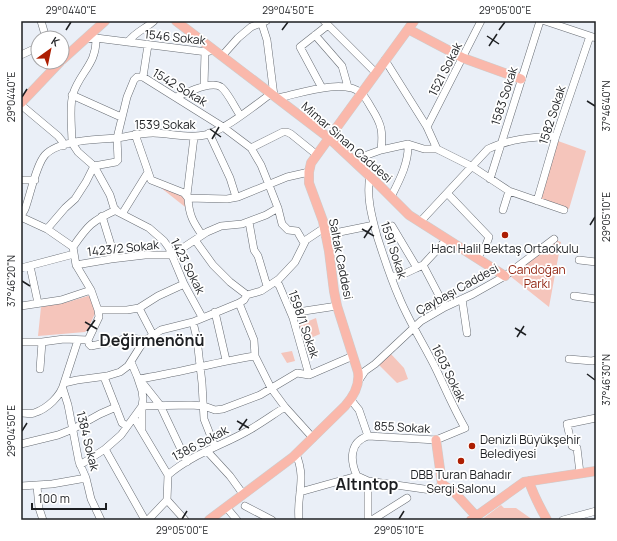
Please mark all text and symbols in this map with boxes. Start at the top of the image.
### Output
text: 29°04'40"E [46,3,97,17]
text: 29°04'50"E [262,3,314,17]
text: 29°05'00"E [479,3,531,17]
street label: 1546 Sokak [143,25,208,49]
north arrow [30,30,70,70]
text: K [49,33,64,50]
street label: 1521 Sokak [424,38,466,99]
street label: 1542 Sokak [149,64,211,111]
street label: 1583 Sokak [487,64,522,127]
text: 29°04'40"E [4,71,18,122]
text: 37°46'40"N [599,80,613,131]
street label: 1582 Sokak [535,82,570,147]
street label: Mimar Sinan Caddesi [298,98,396,186]
street label: 1539 Sokak [134,116,197,133]
text: 29°05'10"E [599,192,613,242]
street label: Saltak Caddesi [325,217,357,301]
street label: 1591 Sokak [377,219,412,282]
marker: Hacı Halil Bektaş Ortaokulu [500,230,510,240]
street label: 1423 Sokak [167,235,210,298]
street label: 1423/2 Sokak [86,236,161,260]
place label: Hacı Halil Bektaş Ortaokulu [431,240,579,257]
text: 37°46'20"N [4,255,18,307]
street label: Çaybaşı Caddesi [413,259,501,319]
park label: Candoğan Parkı [508,261,566,292]
street label: 1598/1 Sokak [284,288,324,361]
district label: Değirmenönü [100,329,205,351]
street label: 1603 Sokak [428,342,471,405]
text: 37°46'30"N [599,354,613,406]
text: 29°04'50"E [4,405,18,457]
street label: 1384 Sokak [72,409,104,474]
street label: 855 Sokak [373,417,432,437]
street label: 1386 Sokak [169,421,232,465]
place label: Denizli Büyükşehir Belediyesi [480,431,581,462]
marker: Denizli Büyükşehir Belediyesi [467,441,477,451]
marker: DBB Turan Bahadır Sergi Salonu [456,456,466,466]
place label: DBB Turan Bahadır Sergi Salonu [410,466,512,497]
district label: Altıntop [336,473,399,495]
scale bar [32,485,106,511]
text: 100 m [38,490,70,507]
text: 29°05'00"E [156,523,208,537]
text: 29°05'10"E [374,523,424,537]

